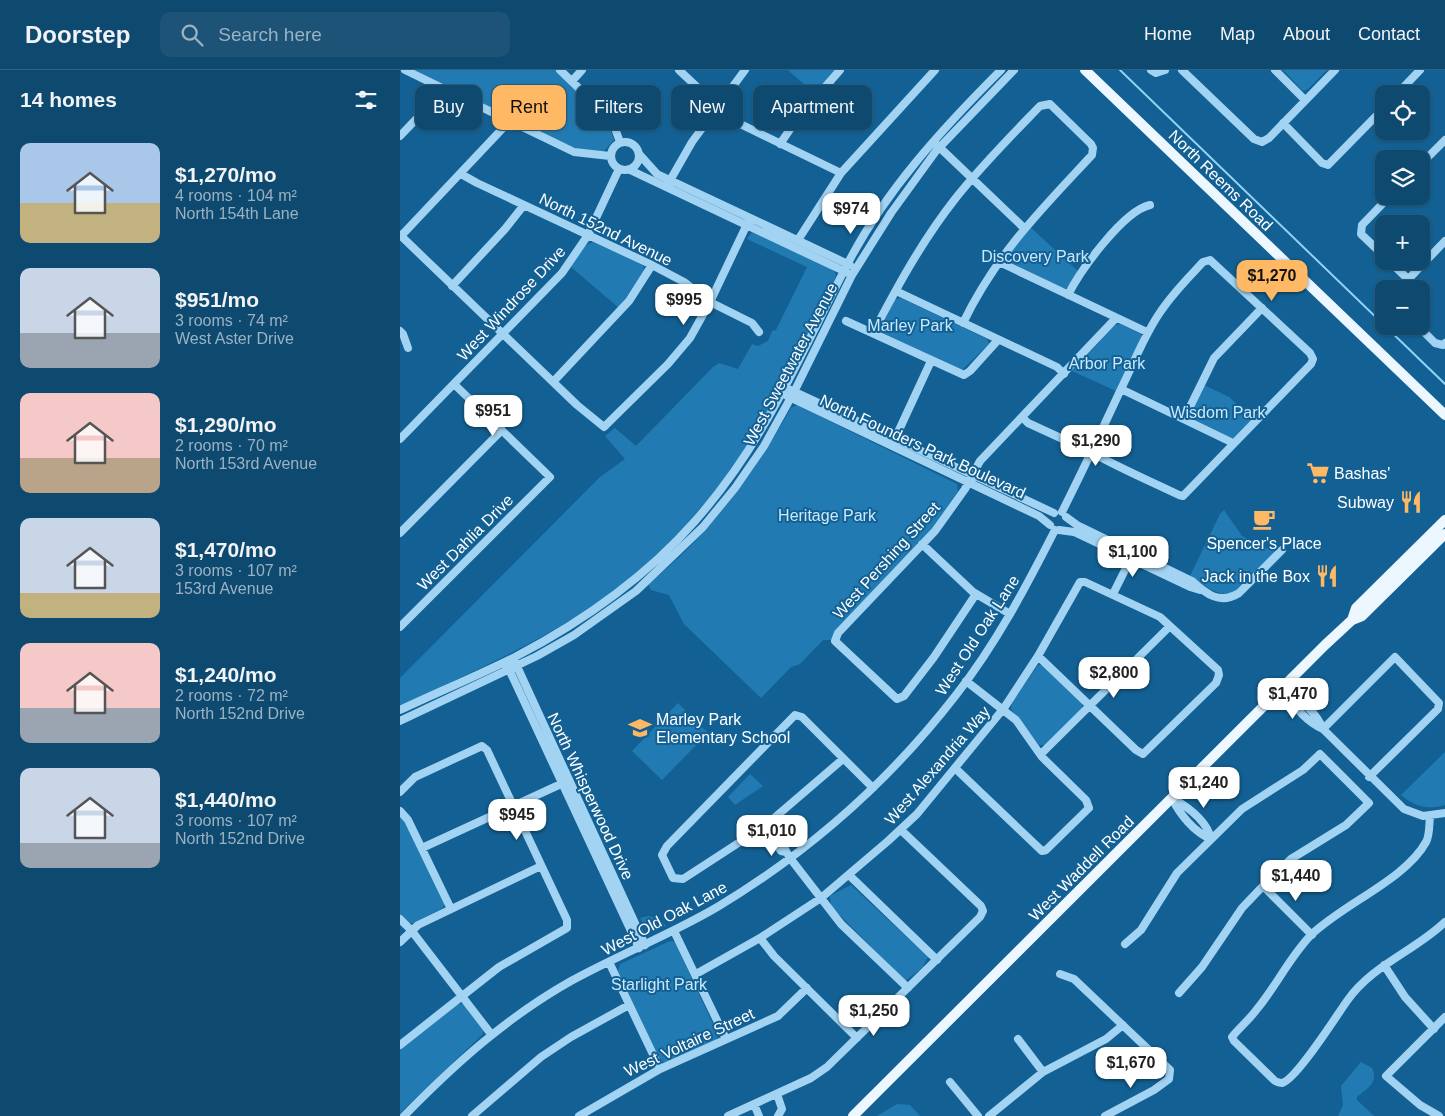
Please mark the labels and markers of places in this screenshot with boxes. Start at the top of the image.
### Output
pin: $974 [821,192,881,235]
pin: $1,270 [1231,260,1313,302]
pin: $995 [654,284,714,326]
pin: $951 [463,394,523,437]
pin: $1,290 [1055,424,1137,467]
supermarket icon: Bashas' [1305,460,1331,486]
place label: Bashas' [1334,465,1390,482]
restaurant icon: Subway [1398,489,1424,515]
place label: Subway [1337,494,1394,511]
cafe icon: Spencer's Place [1251,506,1277,532]
place label: Spencer's Place [1206,535,1322,552]
pin: $1,100 [1092,536,1174,578]
restaurant icon: Jack in the Box [1314,563,1340,589]
place label: Jack in the Box [1202,568,1310,585]
pin: $2,800 [1073,656,1155,699]
pin: $1,470 [1252,678,1334,720]
place label: Marley Park Elementary School [656,711,790,746]
school or university icon: Marley Park Elementary School [627,715,653,741]
pin: $1,240 [1163,766,1245,809]
pin: $945 [487,798,547,841]
pin: $1,010 [731,814,813,857]
pin: $1,440 [1255,860,1337,902]
pin: $1,250 [833,994,915,1037]
pin: $1,670 [1090,1046,1172,1089]

